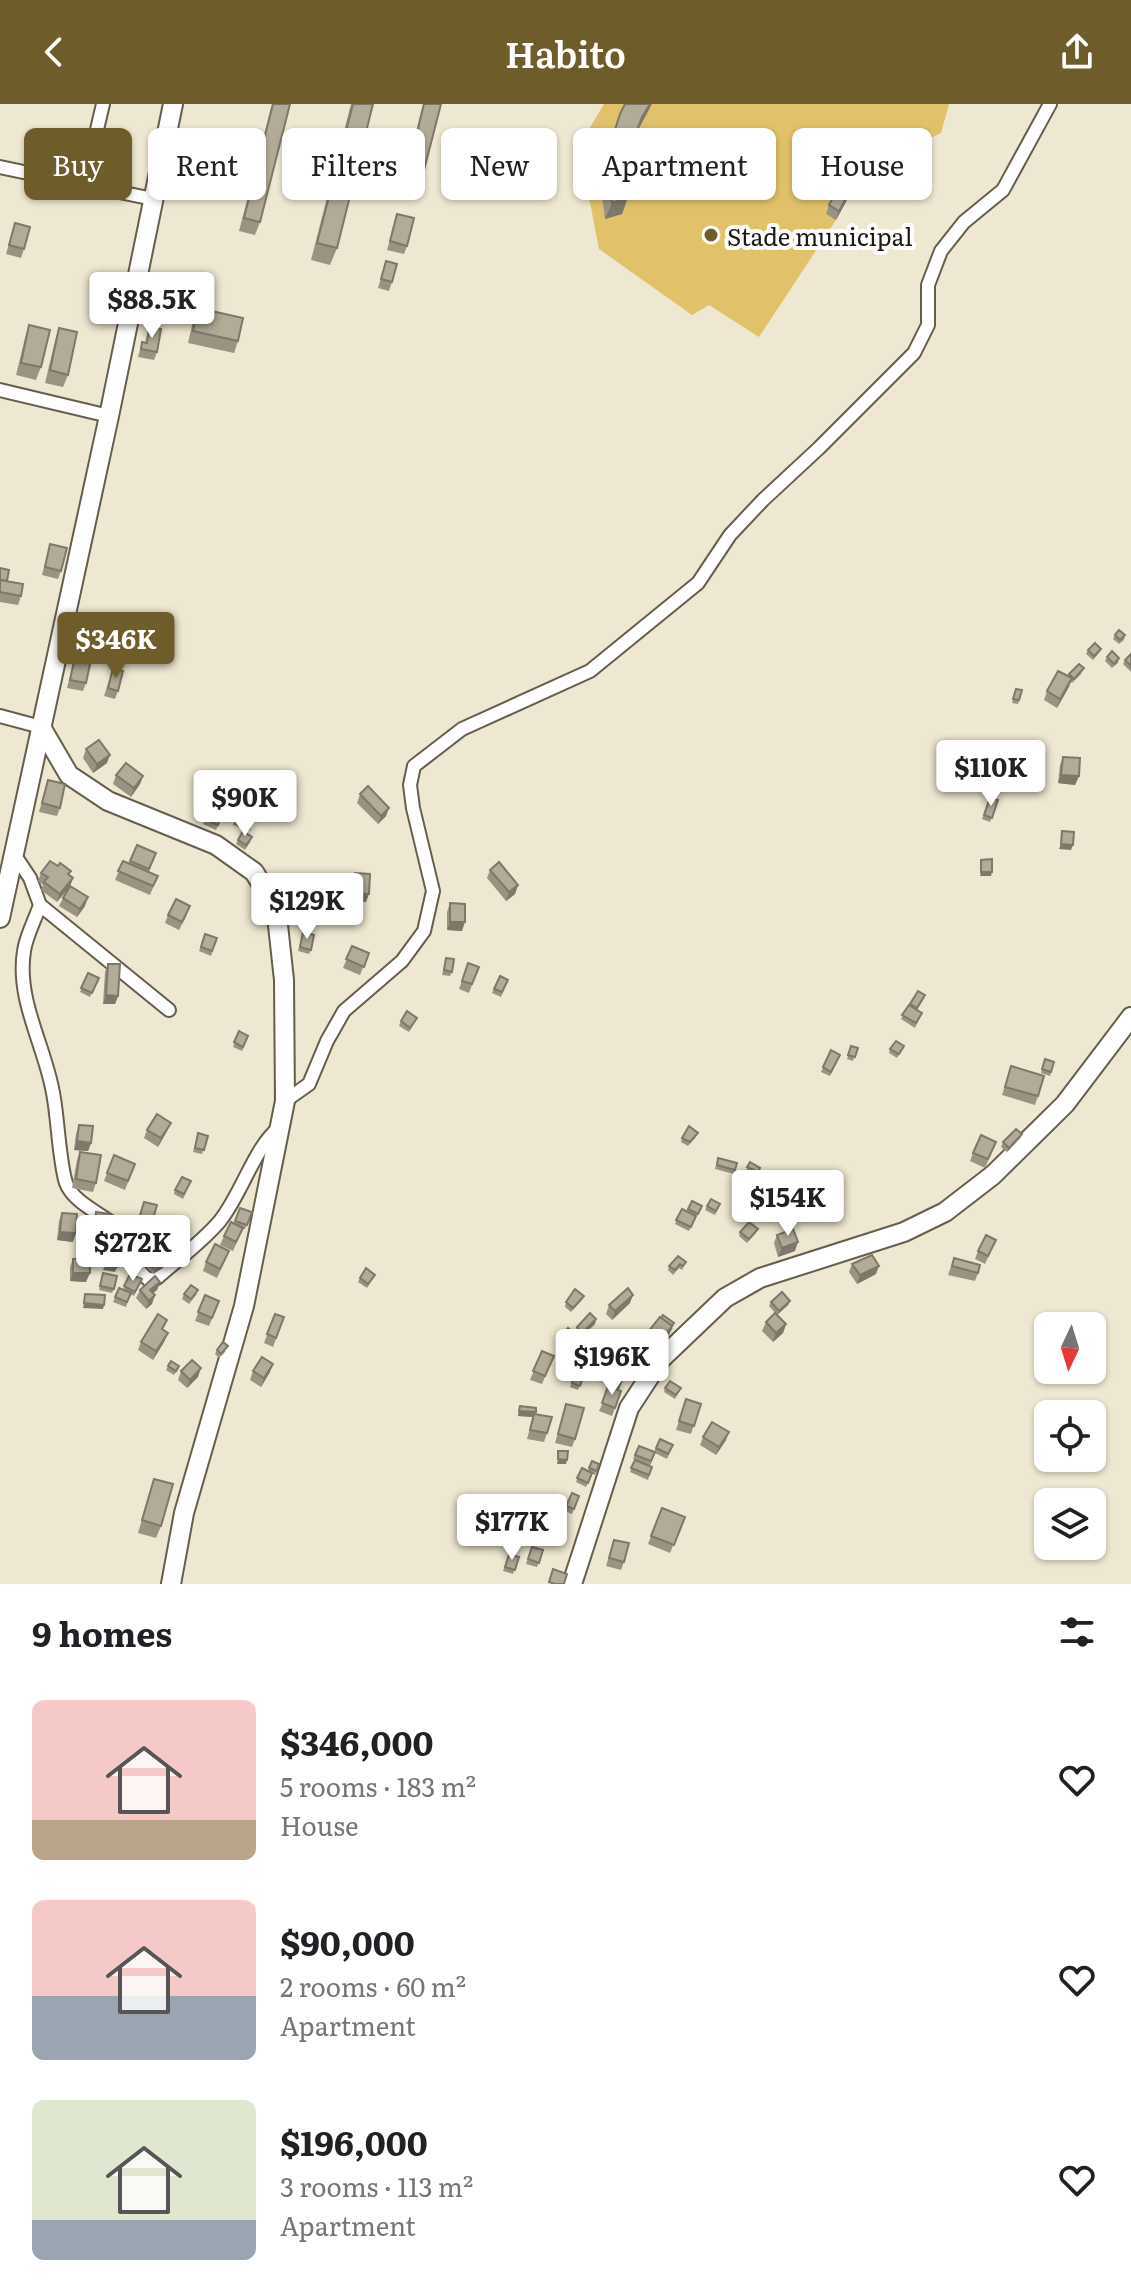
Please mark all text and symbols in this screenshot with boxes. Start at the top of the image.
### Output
text: Habito [505,26,626,79]
icon: back [32,30,76,74]
icon: share [1055,30,1099,74]
chip: Buy [24,128,132,200]
chip: Rent [148,128,266,200]
chip: Filters [282,128,425,200]
chip: New [441,128,557,200]
chip: Apartment [573,128,776,200]
chip: House [792,128,932,200]
place label: Stade municipal [727,218,913,253]
marker: Stade municipal [702,226,720,244]
pin: $88.5K [87,272,217,340]
text: $88.5K [107,278,197,317]
pin: $346K [60,612,172,680]
text: $346K [75,618,157,657]
pin: $110K [935,740,1047,808]
text: $110K [954,746,1028,785]
pin: $90K [198,770,292,838]
text: $90K [212,776,278,815]
pin: $129K [251,873,363,941]
text: $129K [269,879,345,918]
pin: $154K [732,1170,844,1238]
text: $154K [750,1176,826,1215]
pin: $272K [77,1215,189,1283]
text: $272K [94,1221,172,1260]
north arrow [1034,1312,1106,1384]
map controls [1034,1312,1106,1560]
pin: $196K [556,1329,668,1397]
text: $196K [574,1335,650,1374]
button: locate [1034,1400,1106,1472]
button: layers [1034,1488,1106,1560]
pin: $177K [456,1494,568,1562]
text: $177K [475,1500,549,1539]
text: 9 homes [32,1607,172,1657]
icon: filters [1055,1610,1099,1654]
text: $346,000 [280,1716,433,1766]
icon: home [96,1732,192,1828]
icon: heart [1055,1758,1099,1802]
text: 5 rooms · 183 m² [280,1766,476,1805]
text: House [280,1805,358,1844]
text: $90,000 [280,1916,415,1966]
icon: home [96,1932,192,2028]
icon: heart [1055,1958,1099,2002]
text: 2 rooms · 60 m² [280,1966,466,2005]
text: Apartment [280,2005,416,2044]
text: $196,000 [280,2116,428,2166]
icon: home [96,2132,192,2228]
icon: heart [1055,2158,1099,2202]
text: 3 rooms · 113 m² [280,2166,473,2205]
text: Apartment [280,2205,416,2244]

